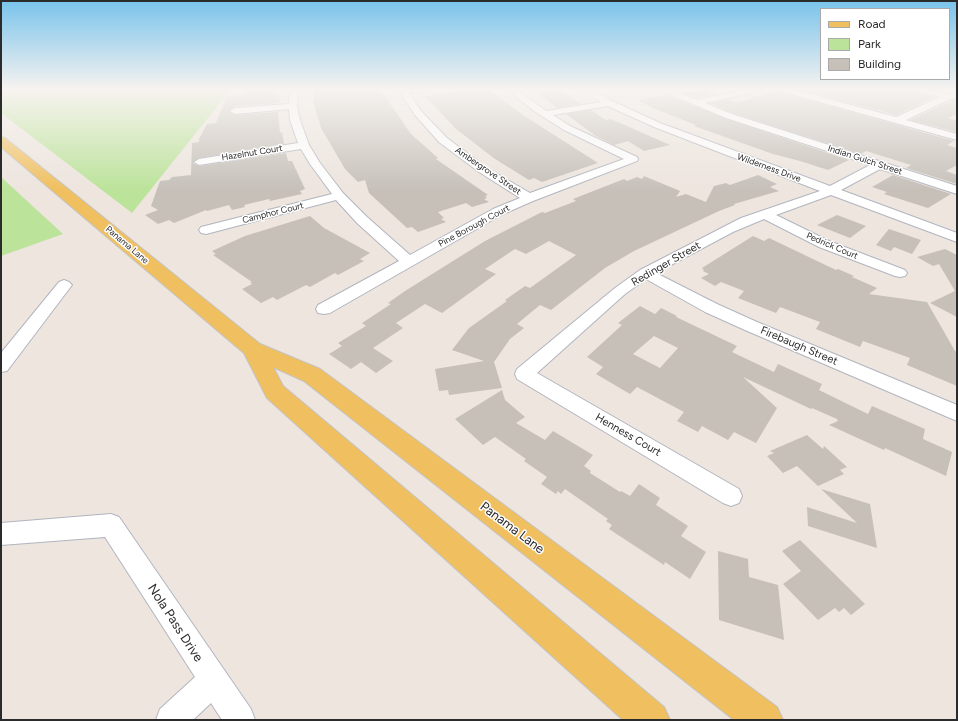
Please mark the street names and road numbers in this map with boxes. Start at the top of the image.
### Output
street label: Hazelnut Court [221,143,283,163]
street label: Indian Gulch Street [826,143,904,177]
street label: Ambergrove Street [453,145,523,197]
street label: Wilderness Drive [736,151,802,185]
street label: Camphor Court [241,200,305,226]
street label: Pine Borough Court [437,203,511,249]
street label: Panama Lane [103,224,151,266]
street label: Pedrick Court [805,230,859,262]
street label: Redinger Street [629,239,703,289]
street label: Firebaugh Street [758,324,840,368]
street label: Henness Court [593,411,663,459]
street label: Panama Lane [477,499,547,557]
street label: Nola Pass Drive [144,581,206,665]

